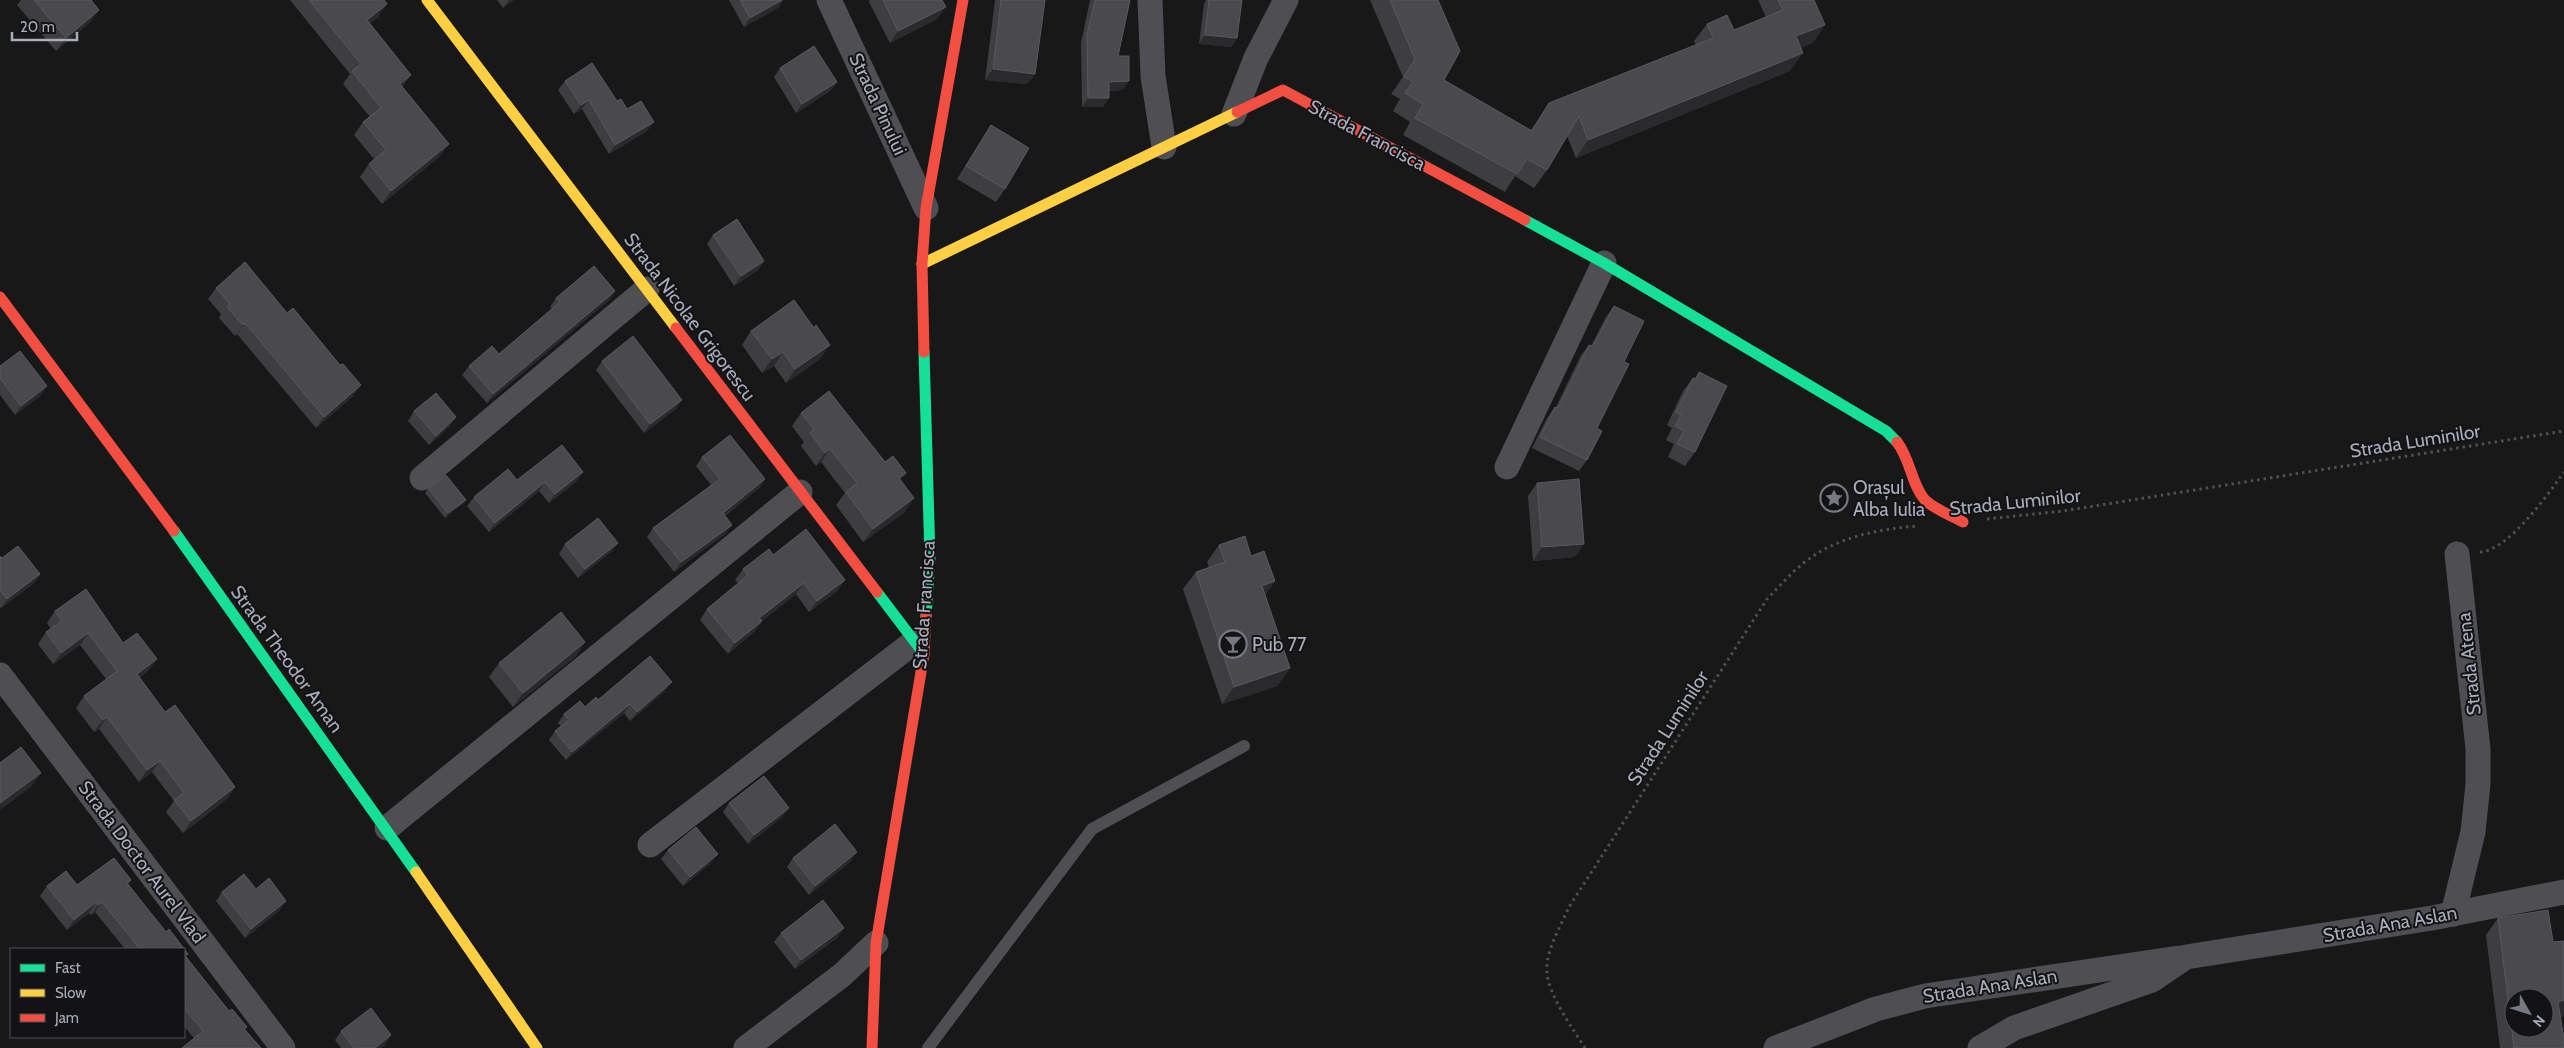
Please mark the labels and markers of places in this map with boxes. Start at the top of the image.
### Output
place label: Orașul Alba Iulia [1853,476,1925,521]
place icon: Orașul Alba Iulia [1819,483,1849,513]
bar icon: Pub 77 [1218,629,1248,659]
place label: Pub 77 [1252,633,1307,656]

